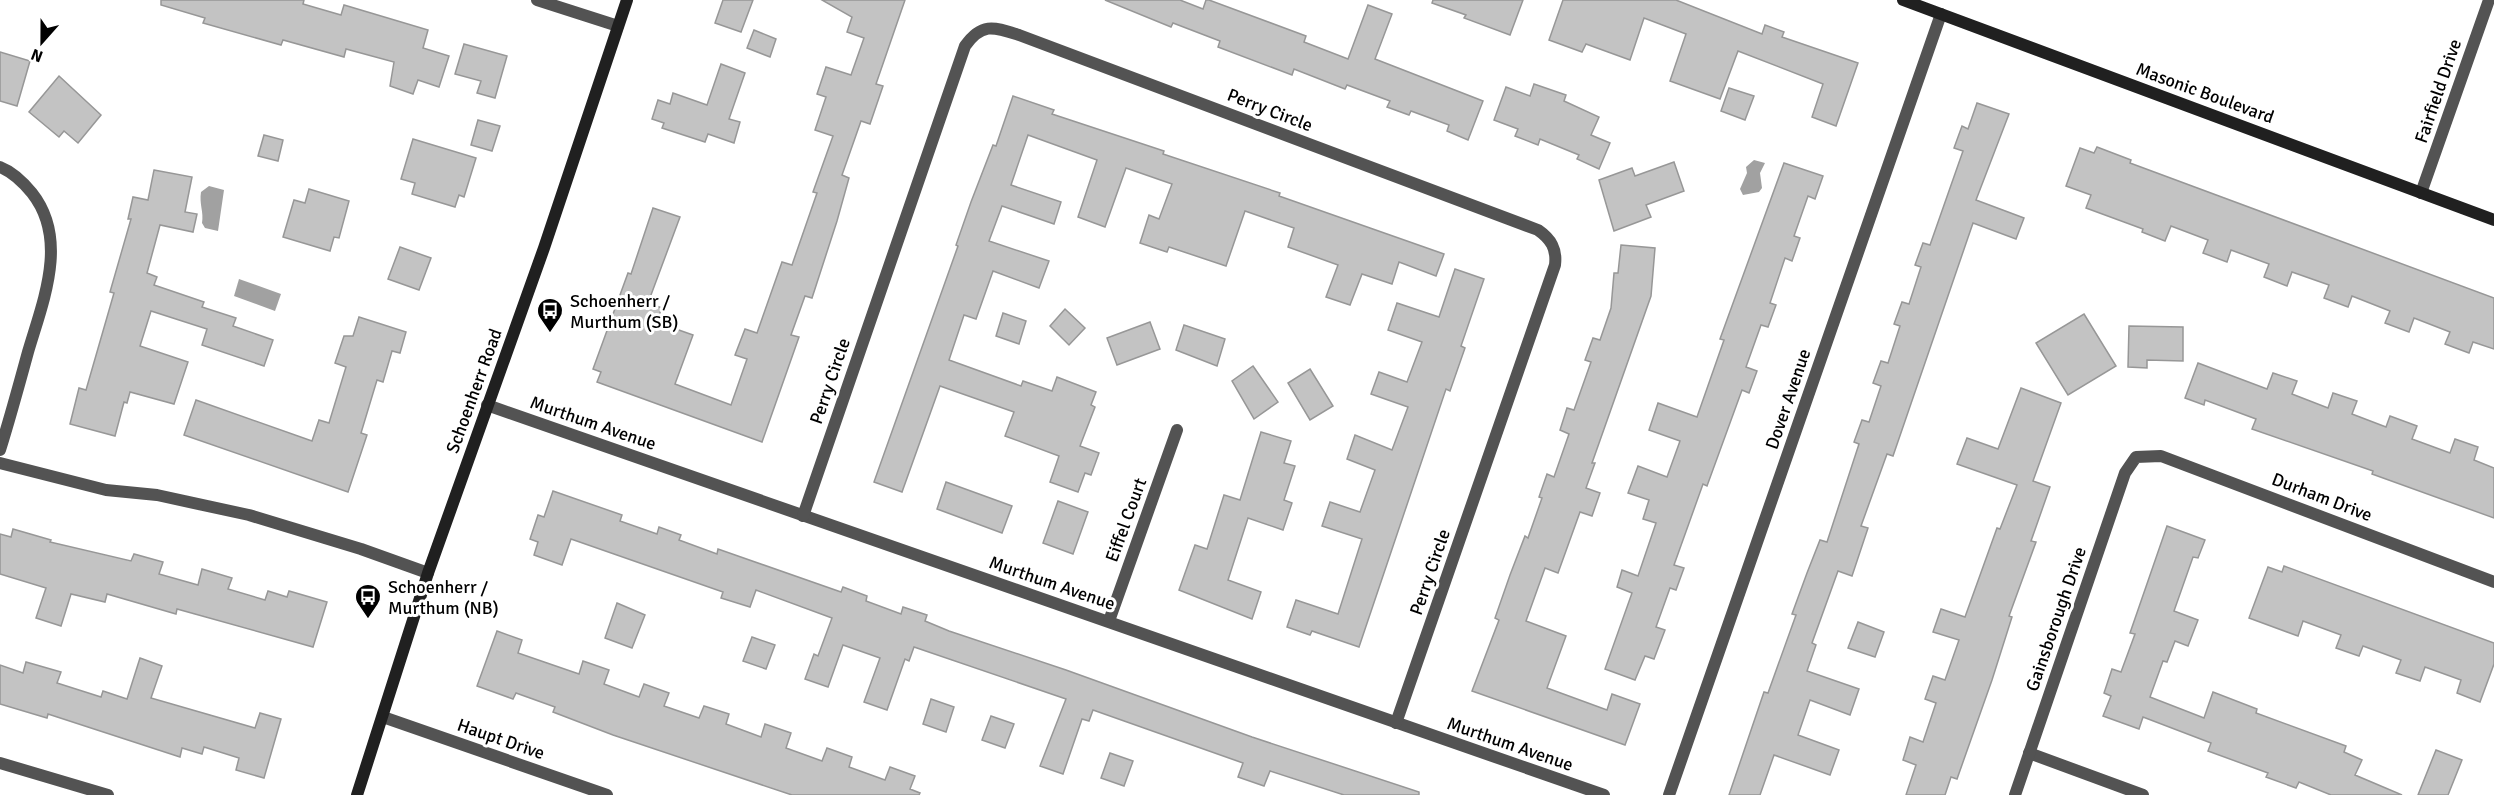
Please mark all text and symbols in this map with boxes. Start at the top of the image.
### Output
north arrow [12,12,72,72]
street label: Fairfield Drive [2410,36,2466,146]
text: N [28,44,46,66]
street label: Masonic Boulevard [2133,58,2277,128]
street label: Perry Circle [1224,84,1316,136]
place label: Schoenherr / Murthum (SB) [570,290,678,333]
bus stop icon: Schoenherr / Murthum (SB) [535,296,565,334]
street label: Schoenherr Road [441,326,507,456]
street label: Perry Circle [805,335,855,427]
street label: Dover Avenue [1761,346,1815,452]
street label: Murthum Avenue [527,391,659,455]
street label: Durham Drive [2269,468,2375,526]
street label: Eiffel Court [1101,475,1151,565]
street label: Perry Circle [1405,526,1455,618]
street label: Gainsborough Drive [2021,544,2091,694]
street label: Murthum Avenue [986,551,1118,615]
place label: Schoenherr / Murthum (NB) [388,576,499,619]
bus stop icon: Schoenherr / Murthum (NB) [353,582,383,620]
street label: Murthum Avenue [1444,712,1576,776]
street label: Haupt Drive [454,714,548,764]

